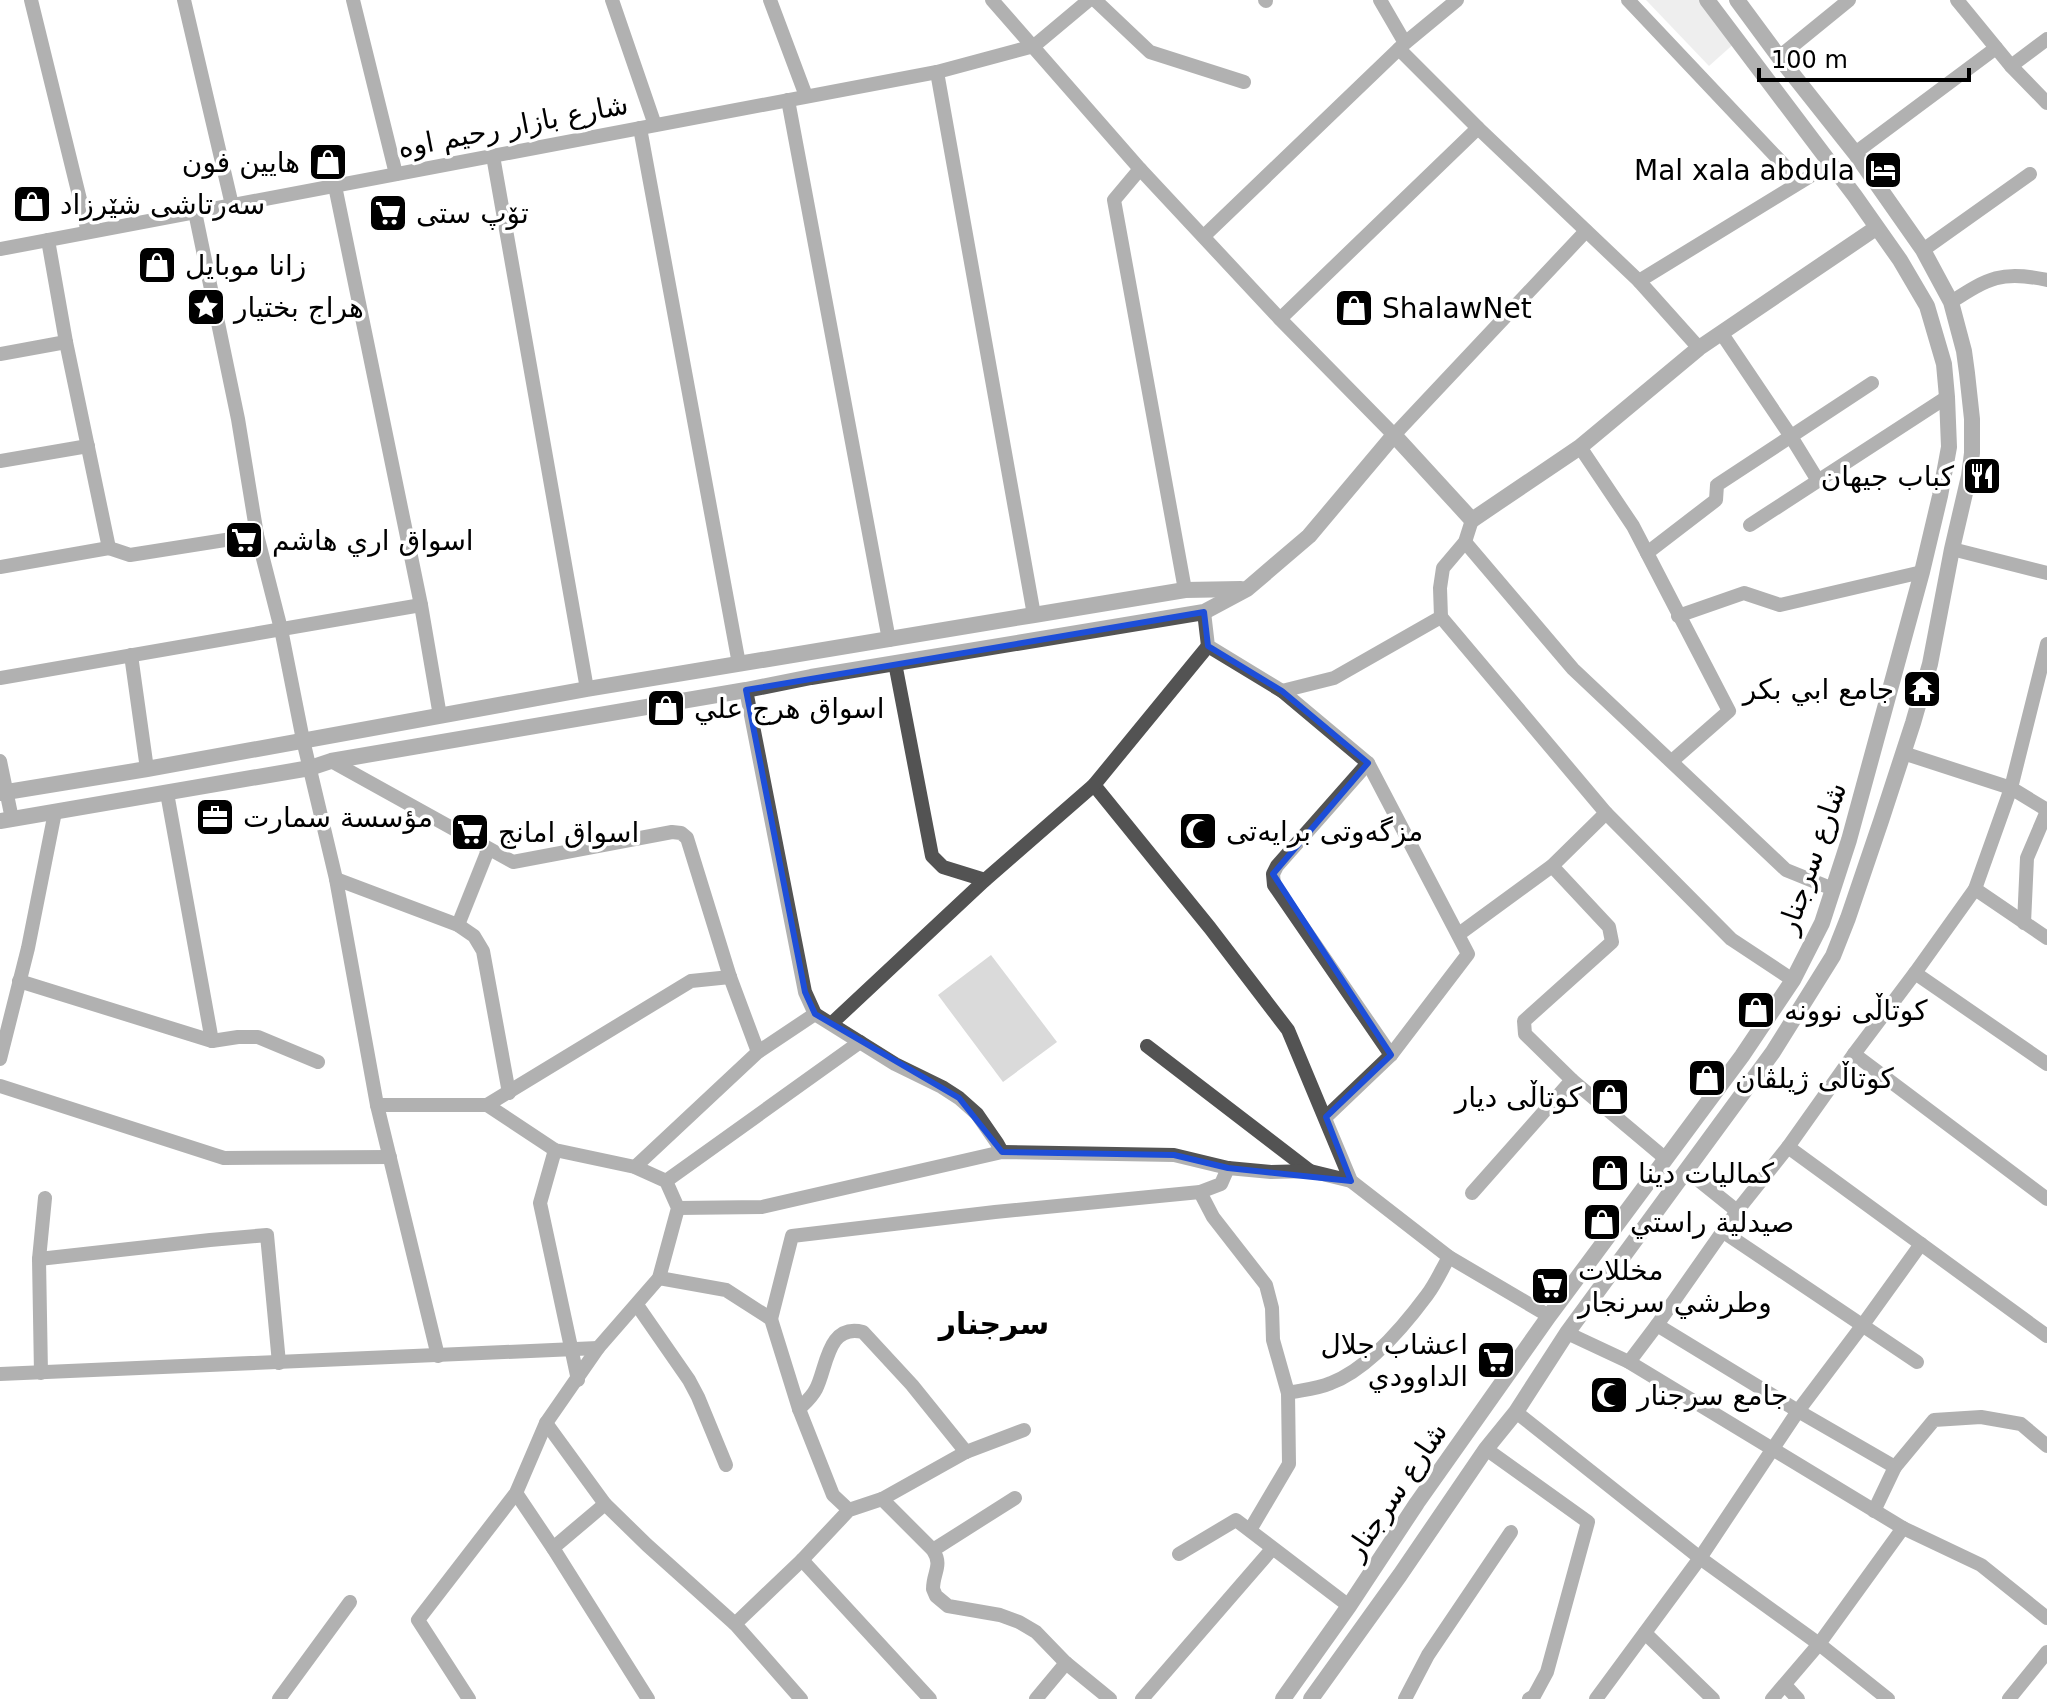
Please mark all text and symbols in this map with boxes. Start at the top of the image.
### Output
scale bar [1759,32,1969,82]
text: 100 m [1771,46,1848,74]
street label: شارع بازار رحيم اوه [395,87,631,165]
shop icon: هايين فون [307,141,349,183]
place label: هايين فون [182,146,300,179]
hotel icon: Mal xala abdula [1862,149,1904,191]
place label: Mal xala abdula [1634,154,1855,187]
shop icon: سەرتاشی شێرزاد [11,183,53,225]
place label: سەرتاشی شێرزاد [60,188,265,221]
supermarket icon: تۆپ ستی [367,192,409,234]
place label: تۆپ ستی [416,197,529,230]
shop icon: زانا موبايل [136,244,178,286]
place label: زانا موبايل [185,249,306,282]
place icon: هراج بختيار [185,286,227,328]
shop icon: ShalawNet [1333,287,1375,329]
place label: هراج بختيار [232,291,364,325]
place label: ShalawNet [1382,292,1532,325]
restaurant icon: كباب جيهان [1961,455,2003,497]
place label: كباب جيهان [1821,460,1955,493]
supermarket icon: اسواق اري هاشم [223,519,265,561]
place label: اسواق اري هاشم [272,524,474,557]
temple icon: جامع ابي بكر [1901,668,1943,710]
place label: جامع ابي بكر [1741,673,1894,706]
shop icon: اسواق هرج علي [645,687,687,729]
place label: اسواق هرج علي [694,692,885,726]
street label: شارع سرجنار [1770,778,1853,940]
office icon: مؤسسة سمارت [194,796,236,838]
place label: مؤسسة سمارت [243,801,433,834]
mosque icon: مزگەوتی برایەتی [1177,810,1219,852]
supermarket icon: اسواق امانج [449,811,491,853]
place label: مزگەوتی برایەتی [1226,815,1423,848]
place label: اسواق امانج [498,816,639,849]
shop icon: کوتاڵی نوونە [1735,989,1777,1031]
place label: کوتاڵی نوونە [1784,993,1928,1027]
shop icon: کوتاڵی ژیلڤان [1686,1057,1728,1099]
place label: کوتاڵی ژیلڤان [1735,1061,1894,1095]
shop icon: کوتاڵی دیار [1589,1076,1631,1118]
place label: کوتاڵی دیار [1453,1080,1583,1114]
shop icon: كماليات دينا [1589,1152,1631,1194]
place label: كماليات دينا [1638,1157,1775,1190]
shop icon: صيدلية راستي [1581,1201,1623,1243]
place label: صيدلية راستي [1630,1206,1794,1239]
place label: مخللات وطرشي سرنجار [1576,1254,1772,1319]
supermarket icon: مخللات وطرشي سرنجار [1529,1265,1571,1307]
district label: سرجنار [937,1306,1049,1341]
place label: اعشاب جلال الداوودي [1320,1328,1468,1393]
supermarket icon: اعشاب جلال الداوودي [1475,1339,1517,1381]
mosque icon: جامع سرجنار [1588,1374,1630,1416]
place label: جامع سرجنار [1635,1379,1788,1412]
street label: شارع سرجنار [1337,1416,1454,1567]

